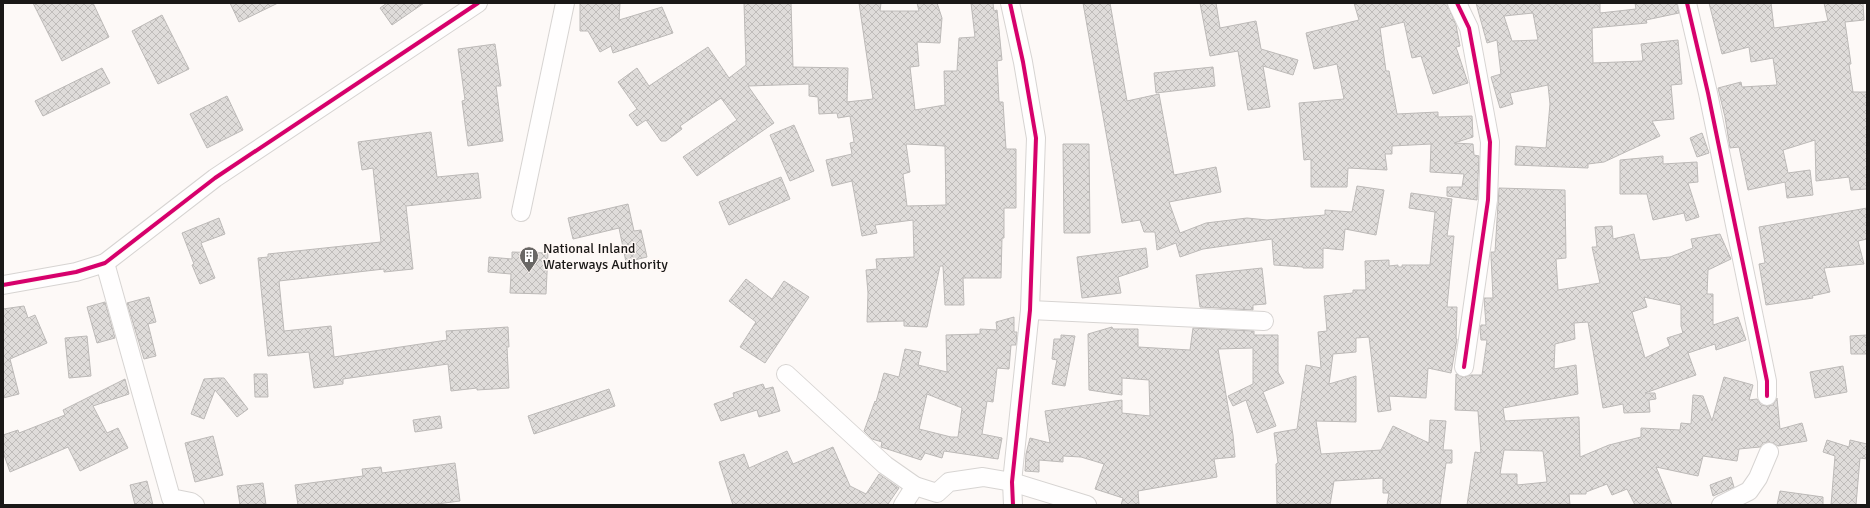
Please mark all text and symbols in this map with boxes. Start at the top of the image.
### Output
place label: National Inland Waterways Authority [543,240,668,273]
building icon: National Inland Waterways Authority [518,245,540,273]

